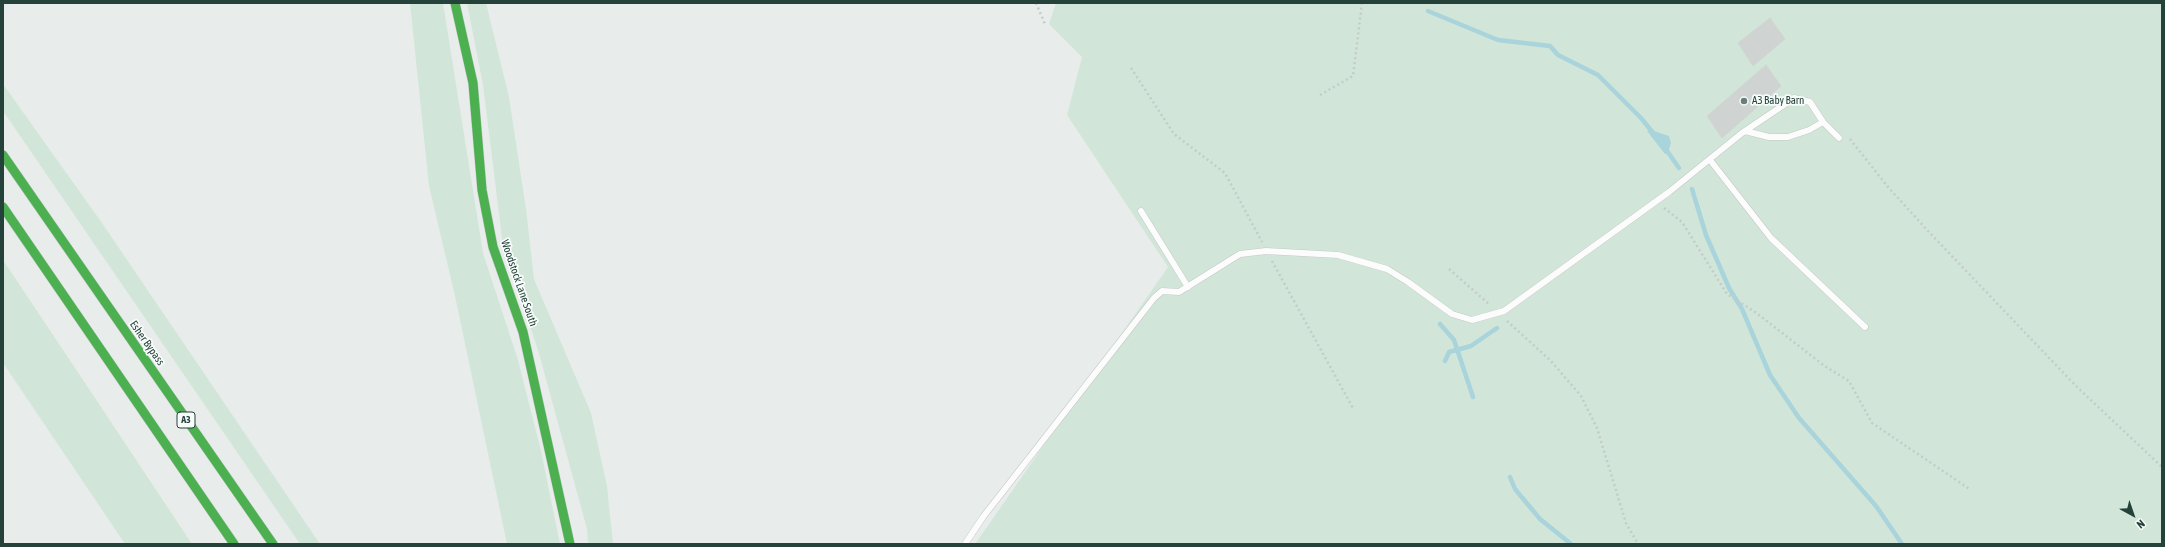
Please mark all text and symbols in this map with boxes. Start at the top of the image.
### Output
place label: A3 Baby Barn [1752,94,1804,108]
marker: A3 Baby Barn [1739,96,1749,106]
street label: Woodstock Lane South [498,238,540,328]
street label: Esher Bypass [127,318,167,368]
road number: A3 [177,412,195,428]
north arrow [2113,495,2153,535]
text: N [2134,518,2147,531]

